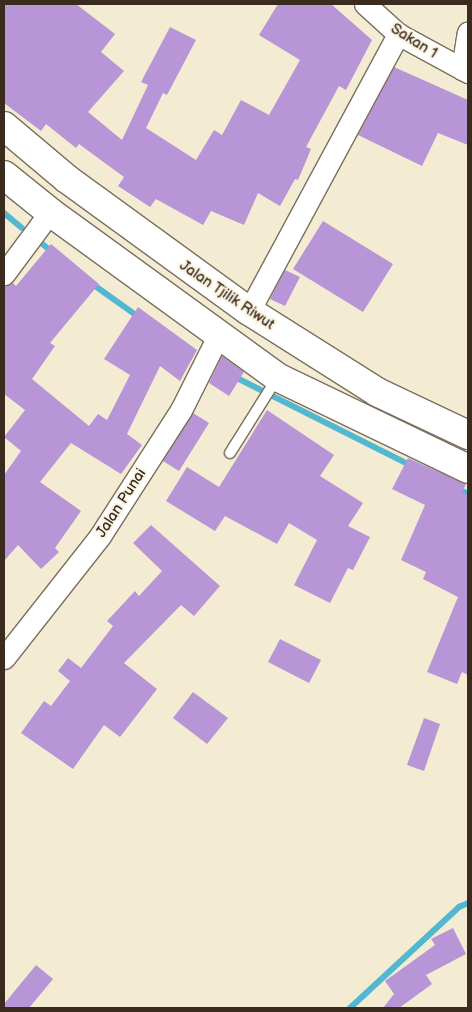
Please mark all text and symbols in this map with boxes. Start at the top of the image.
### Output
street label: Sakan 1 [387,20,441,62]
street label: Jalan Tjilik Riwut [176,256,278,334]
street label: Jalan Punai [92,465,150,541]

